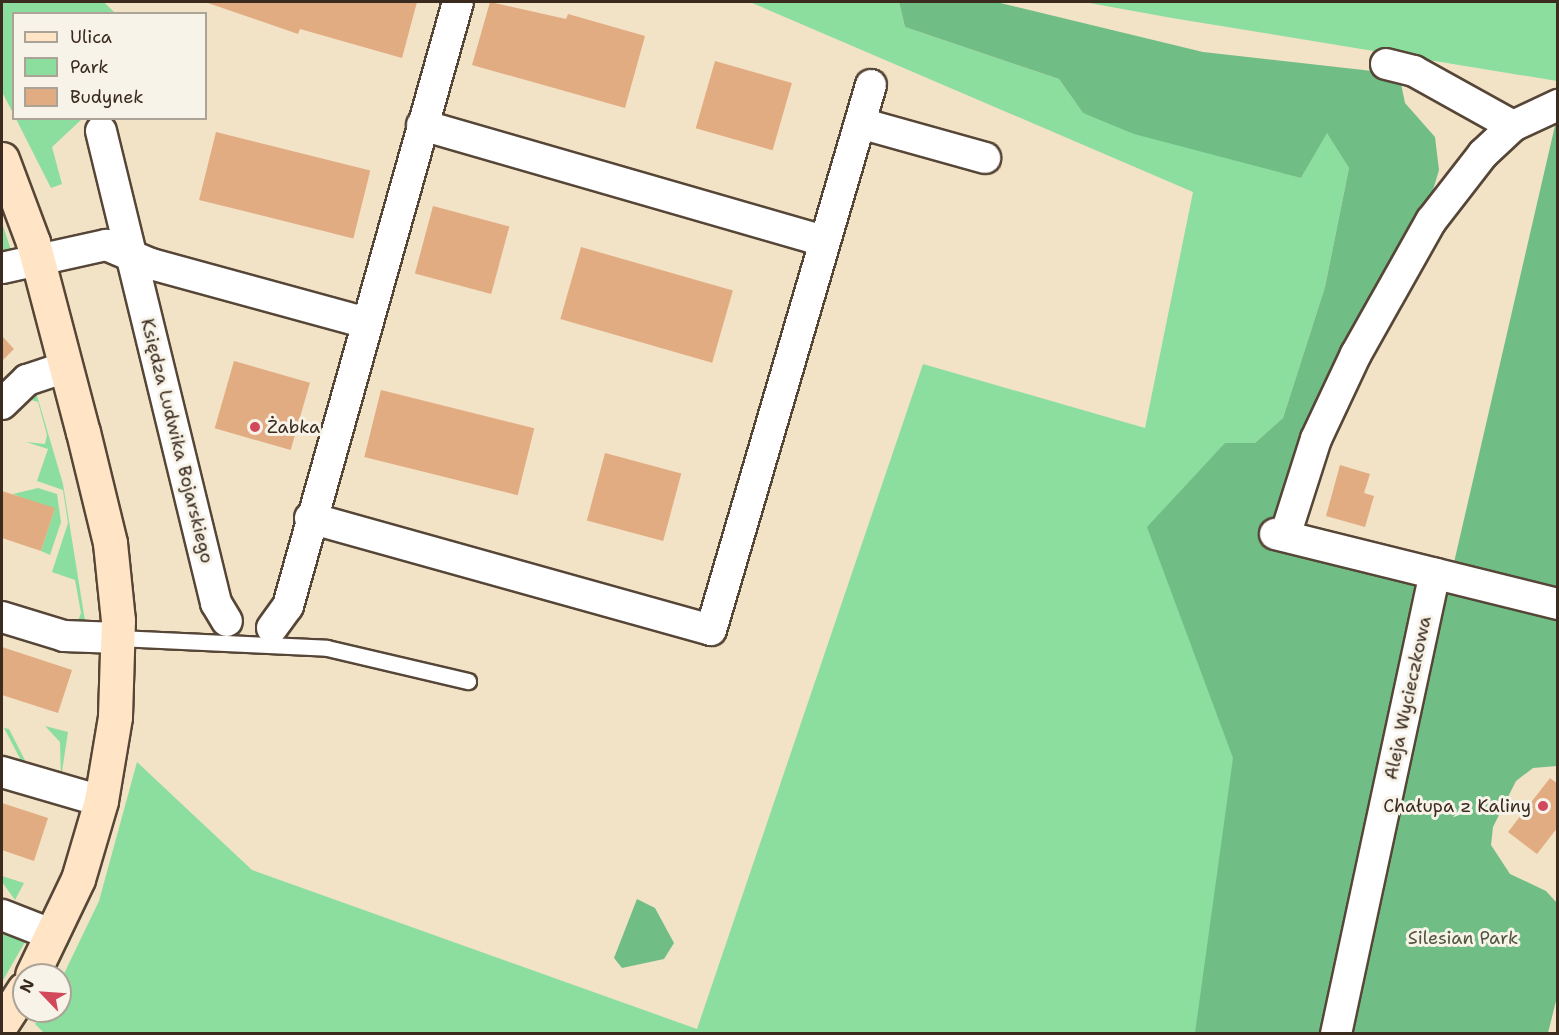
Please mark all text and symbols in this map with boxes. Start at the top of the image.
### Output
legend [12,12,207,120]
text: Ulica [70,25,112,49]
text: Park [70,55,109,79]
text: Budynek [70,85,144,109]
street label: Księdza Ludwika Bojarskiego [136,316,218,566]
place label: Żabka [267,416,320,438]
marker: Żabka [248,420,262,434]
street label: Aleja Wycieczkowa [1380,614,1436,782]
place label: Chałupa z Kaliny [1383,795,1531,817]
marker: Chałupa z Kaliny [1536,799,1550,813]
park label: Silesian Park [1408,927,1518,949]
north arrow [12,963,72,1023]
text: N [15,976,39,996]

